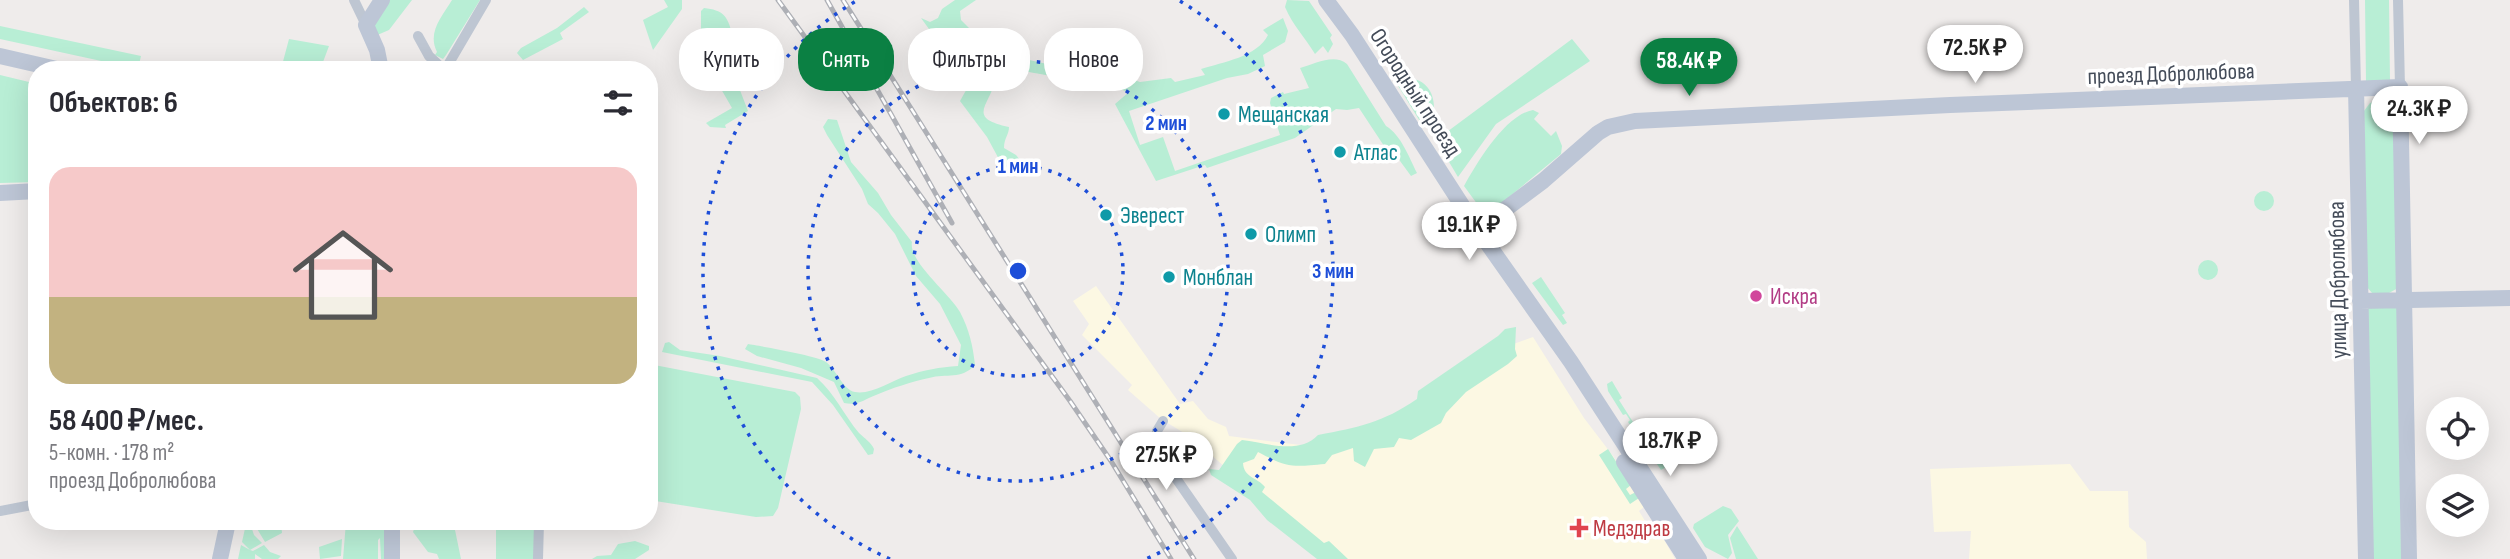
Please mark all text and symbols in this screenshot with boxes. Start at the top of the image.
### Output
street label: Огородный проезд [1363,23,1467,162]
pin: 72.5K ₽ [1910,25,2040,85]
chip: Купить [679,28,784,91]
chip: Снять [798,28,894,91]
chip: Фильтры [908,28,1030,91]
chip: Новое [1044,28,1143,91]
text: 72.5K ₽ [1943,34,2007,62]
pin: 58.4K ₽ [1624,38,1754,98]
text: 58.4K ₽ [1656,47,1722,75]
street label: проезд Добролюбова [2087,57,2255,91]
icon: filters [599,84,637,122]
text: Объектов: 6 [49,85,178,121]
pin: 24.3K ₽ [2354,86,2484,146]
text: 24.3K ₽ [2387,95,2451,123]
place label: Мещанская [1238,101,1329,129]
marker: Мещанская [1216,106,1232,122]
text: 2 мин [1145,111,1187,136]
place label: Атлас [1353,139,1398,167]
marker: Атлас [1332,144,1348,160]
text: 1 мин [998,154,1038,179]
street label: улица Добролюбова [2323,201,2353,359]
place label: Эверест [1120,202,1185,230]
pin: 19.1K ₽ [1404,202,1534,262]
marker: Эверест [1098,207,1114,223]
text: 19.1K ₽ [1438,211,1500,239]
icon: home [280,212,406,338]
place label: Олимп [1265,221,1316,249]
marker: Олимп [1243,226,1259,242]
centre of rings [1006,259,1030,283]
text: 3 мин [1312,259,1354,284]
place label: Монблан [1183,264,1253,292]
marker: Монблан [1161,269,1177,285]
place label: Искра [1770,283,1818,311]
marker: Искра [1748,288,1764,304]
map controls [2426,397,2489,537]
button: locate [2426,397,2489,460]
text: 58 400 ₽/мес. [49,403,204,439]
pin: 18.7K ₽ [1605,419,1735,478]
text: 18.7K ₽ [1639,427,1701,455]
pin: 27.5K ₽ [1101,433,1231,492]
text: 5-комн. · 178 m² [49,439,175,467]
text: 27.5K ₽ [1135,441,1197,469]
text: проезд Добролюбова [49,467,216,495]
button: layers [2426,474,2489,537]
place label: Медздрав [1593,515,1670,543]
marker: Медздрав [1571,520,1587,536]

